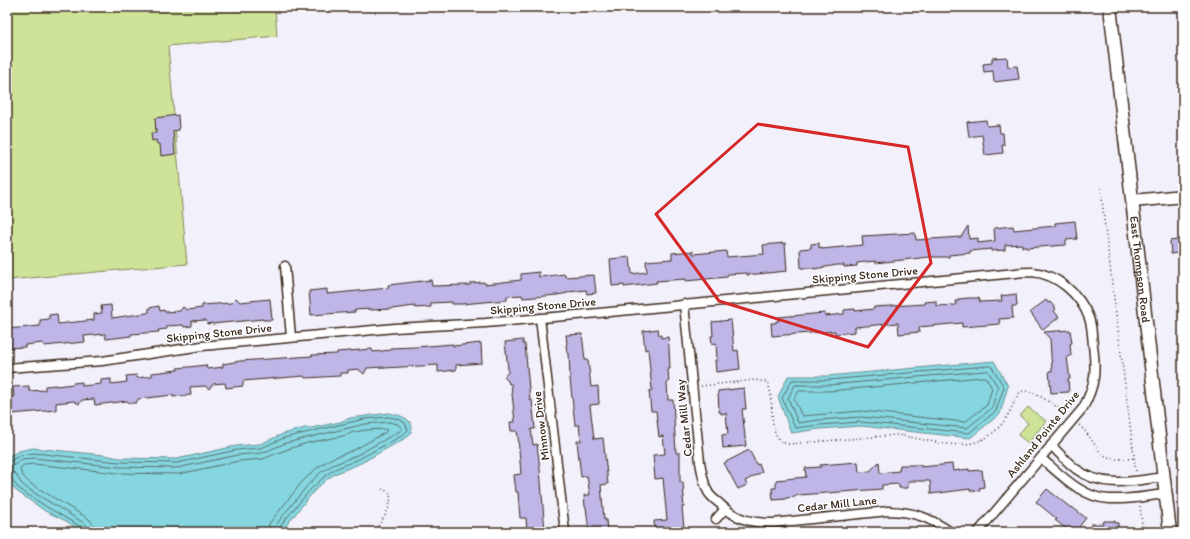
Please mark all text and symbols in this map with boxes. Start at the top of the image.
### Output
street label: East Thompson Road [1127,215,1153,324]
street label: Skipping Stone Drive [812,263,919,287]
street label: Skipping Stone Drive [490,294,597,318]
street label: Skipping Stone Drive [166,320,273,346]
street label: Cedar Mill Way [673,378,695,457]
street label: Ashland Pointe Drive [1004,388,1082,480]
street label: Minnow Drive [530,390,552,461]
street label: Cedar Mill Lane [797,493,878,515]

